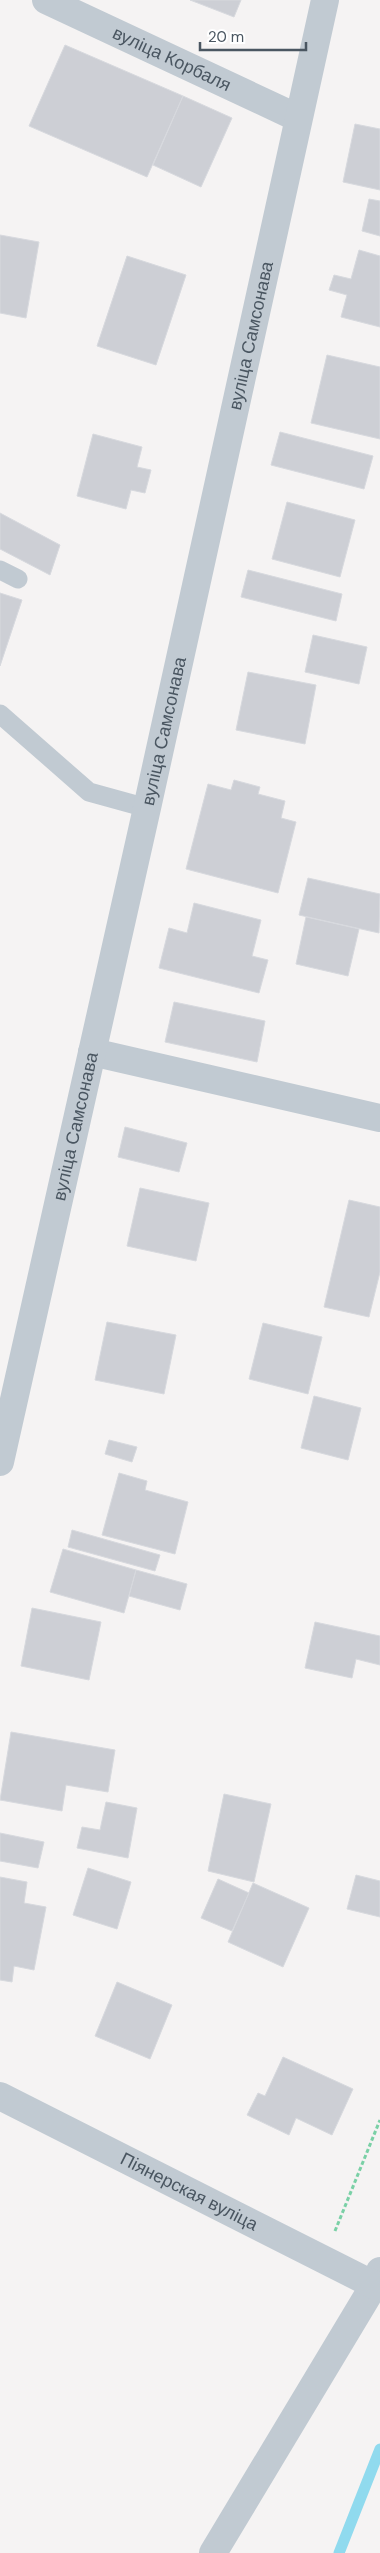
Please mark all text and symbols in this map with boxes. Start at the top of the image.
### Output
scale bar [200,20,306,52]
street label: вуліца Корбаля [109,21,235,97]
text: 20 m [208,27,244,47]
street label: вуліца Самсонава [223,258,279,412]
street label: вуліца Самсонава [136,654,192,808]
street label: вуліца Самсонава [47,1049,104,1203]
street label: Піянерская вуліца [116,2147,263,2237]

